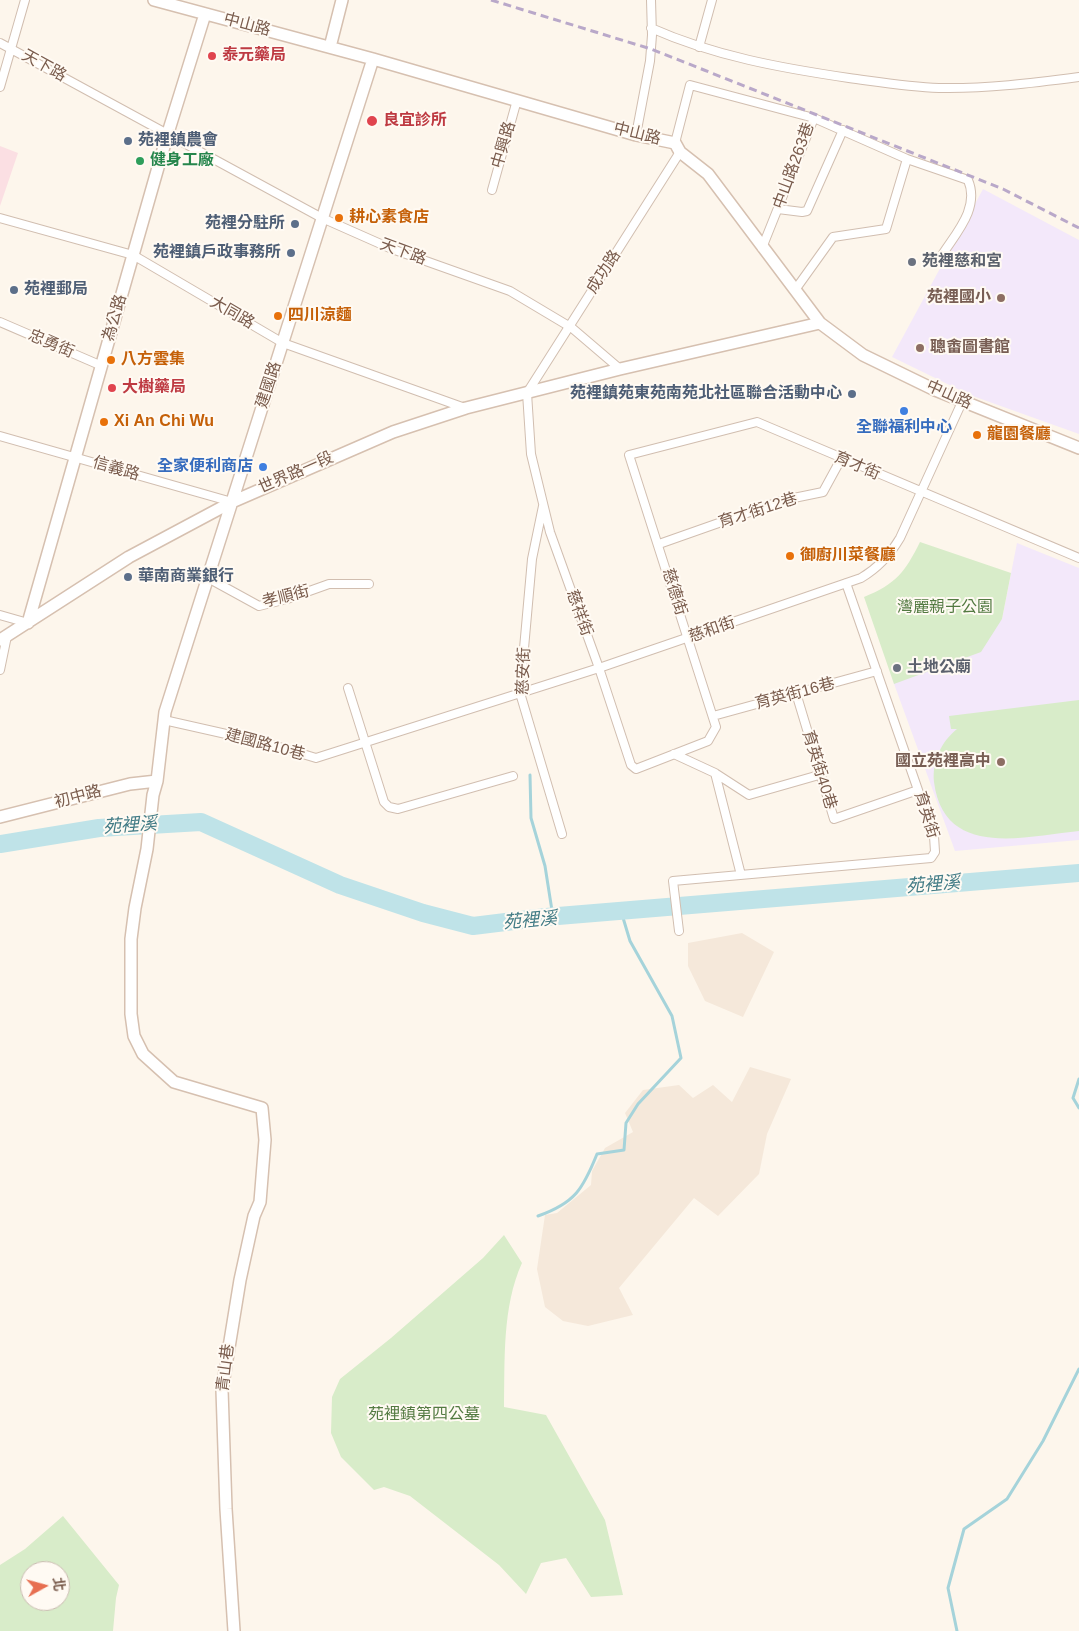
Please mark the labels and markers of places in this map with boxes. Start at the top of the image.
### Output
place label: 泰元藥局 [222,46,286,66]
marker: 泰元藥局 [206,50,218,62]
place label: 良宜診所 [383,111,447,131]
marker: 良宜診所 [365,114,379,128]
place label: 苑裡鎮農會 [138,131,218,151]
marker: 苑裡鎮農會 [122,135,134,147]
place label: 健身工廠 [150,151,214,171]
marker: 健身工廠 [134,155,146,167]
place label: 耕心素食店 [349,208,429,228]
marker: 耕心素食店 [333,212,345,224]
place label: 苑裡分駐所 [205,214,285,234]
marker: 苑裡分駐所 [289,218,301,230]
place label: 苑裡鎮戶政事務所 [153,243,281,263]
marker: 苑裡鎮戶政事務所 [285,247,297,259]
place label: 苑裡慈和宮 [922,252,1002,272]
marker: 苑裡慈和宮 [906,256,918,268]
place label: 苑裡郵局 [24,280,88,300]
marker: 苑裡郵局 [8,284,20,296]
place label: 苑裡國小 [927,288,991,308]
marker: 苑裡國小 [995,292,1007,304]
place label: 四川涼麵 [288,306,352,326]
marker: 四川涼麵 [272,310,284,322]
place label: 聰畬圖書館 [930,338,1010,358]
marker: 聰畬圖書館 [914,342,926,354]
place label: 八方雲集 [121,350,185,370]
marker: 八方雲集 [105,354,117,366]
place label: 大樹藥局 [122,378,186,398]
marker: 大樹藥局 [106,382,118,394]
place label: 苑裡鎮苑東苑南苑北社區聯合活動中心 [570,384,842,404]
marker: 苑裡鎮苑東苑南苑北社區聯合活動中心 [846,388,858,400]
marker: 全聯福利中心 [898,405,910,417]
place label: Xi An Chi Wu [114,412,214,432]
marker: Xi An Chi Wu [98,416,110,428]
place label: 全聯福利中心 [856,418,952,438]
place label: 龍園餐廳 [987,425,1051,445]
marker: 龍園餐廳 [971,429,983,441]
place label: 全家便利商店 [157,457,253,477]
marker: 全家便利商店 [257,461,269,473]
place label: 御廚川菜餐廳 [800,546,896,566]
marker: 御廚川菜餐廳 [784,550,796,562]
place label: 華南商業銀行 [138,567,234,587]
marker: 華南商業銀行 [122,571,134,583]
place label: 土地公廟 [907,658,971,678]
marker: 土地公廟 [891,662,903,674]
place label: 國立苑裡高中 [895,752,991,772]
marker: 國立苑裡高中 [995,756,1007,768]

